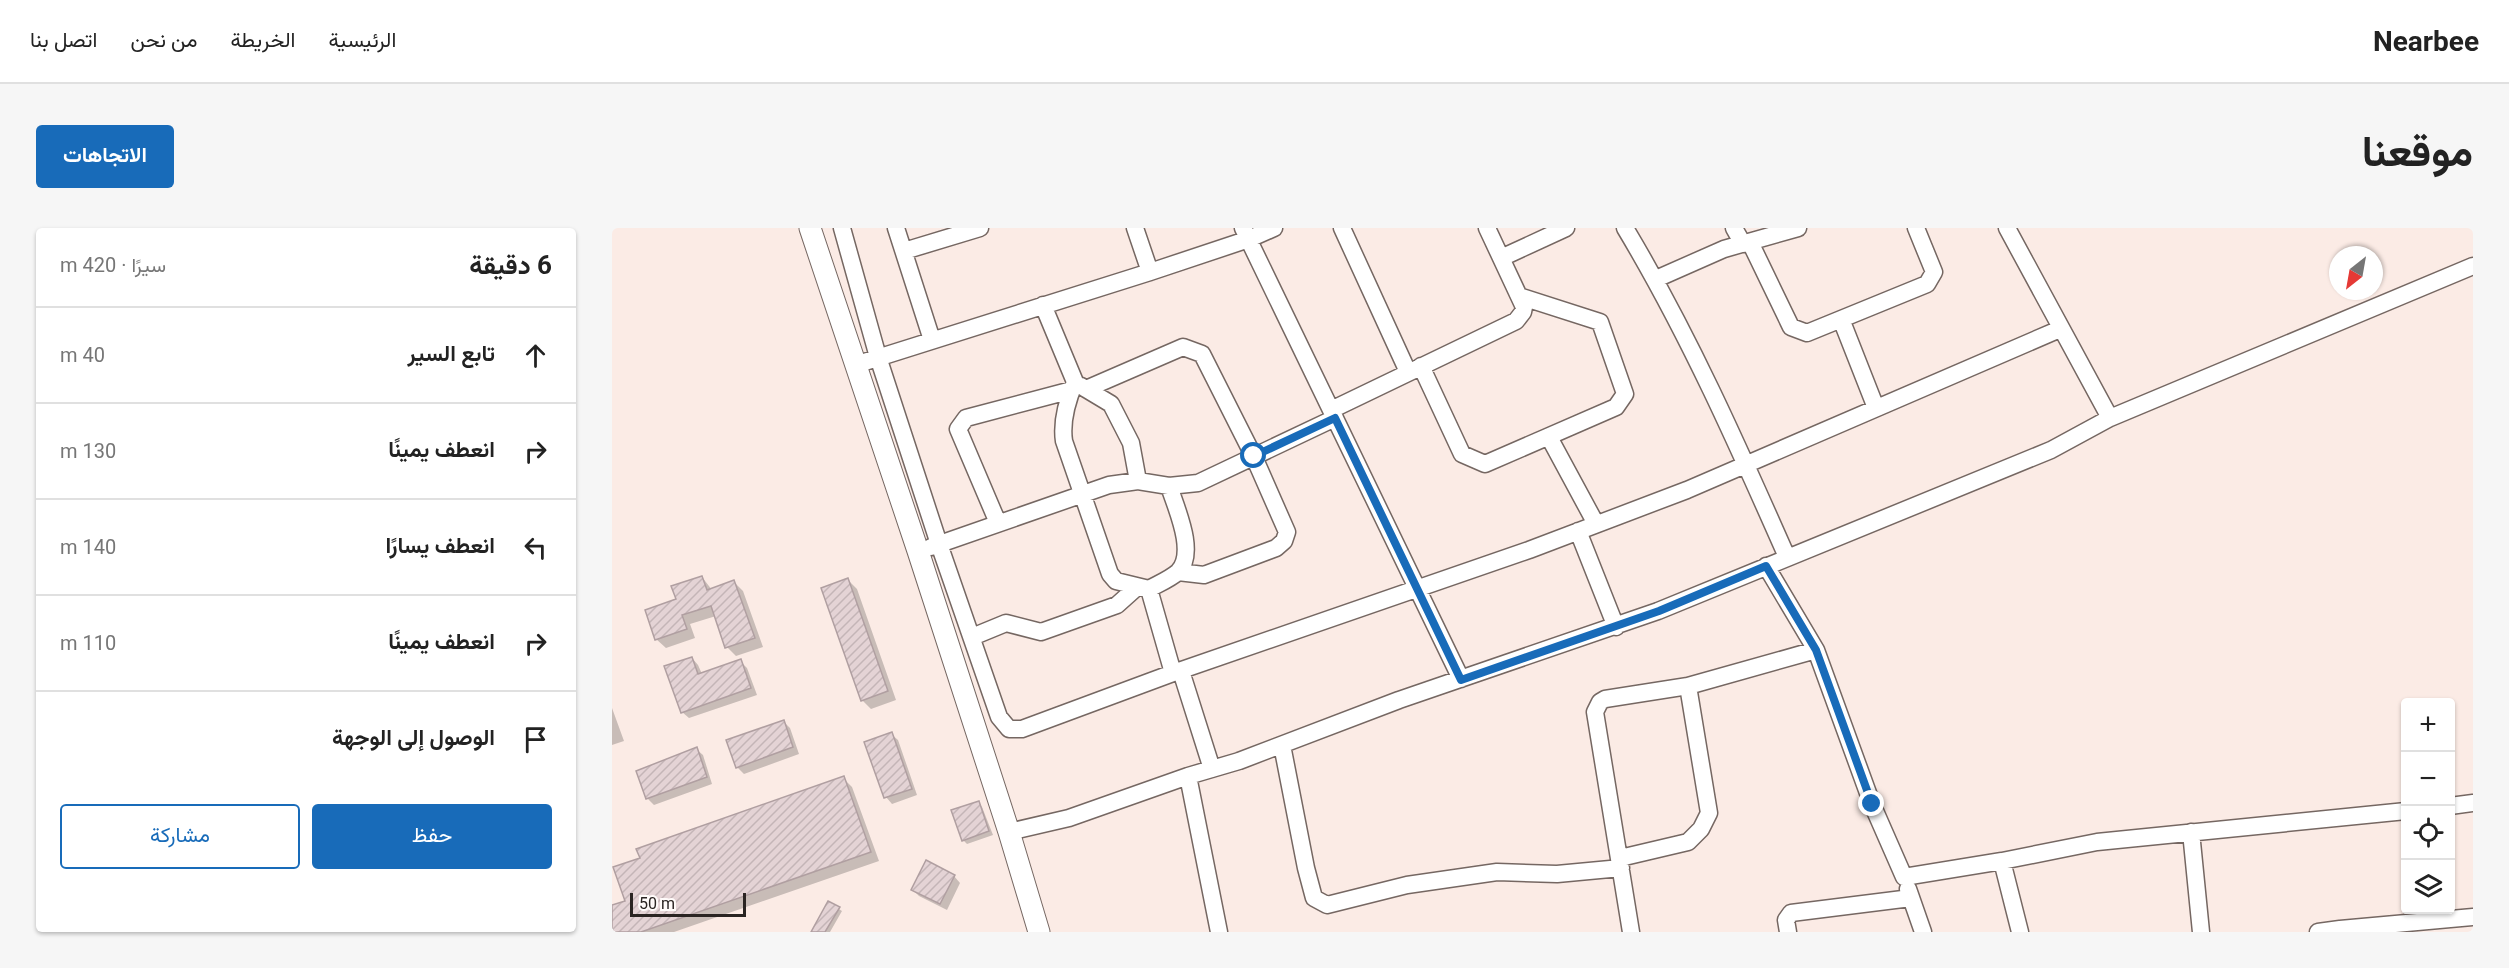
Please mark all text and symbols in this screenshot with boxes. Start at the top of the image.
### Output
text: Nearbee [2373,25,2479,58]
text: اتصل بنا [30,28,97,52]
text: من نحن [130,28,197,52]
text: الخريطة [230,28,295,52]
text: الرئيسية [328,28,396,52]
button: الاتجاهات [36,125,174,188]
text: موقعنا [2362,127,2473,176]
north arrow [2329,246,2383,300]
text: 6 دقيقة [469,250,552,280]
text: سيرًا · 420 m [60,253,166,277]
icon: ahead [519,339,552,372]
text: تابع السير [407,341,495,366]
text: 40 m [60,343,105,367]
icon: right [519,435,552,468]
text: انعطف يمينًا [388,437,495,462]
text: 130 m [60,439,116,463]
route start [1240,442,1266,468]
icon: left [519,531,552,564]
text: انعطف يسارًا [385,533,495,558]
text: 140 m [60,535,116,559]
icon: right [519,627,552,660]
text: انعطف يمينًا [388,629,495,654]
text: 110 m [60,631,116,655]
map controls [2401,698,2455,914]
button: + [2401,698,2455,752]
icon: arrive [519,723,552,756]
text: الوصول إلى الوجهة [332,725,495,750]
button: − [2401,752,2455,806]
route end [1858,790,1884,816]
button: مشاركة [60,804,300,869]
button: حفظ [312,804,552,869]
button: locate [2401,806,2455,860]
button: layers [2401,860,2455,914]
scale bar [630,890,746,918]
text: 50 m [639,894,675,913]

